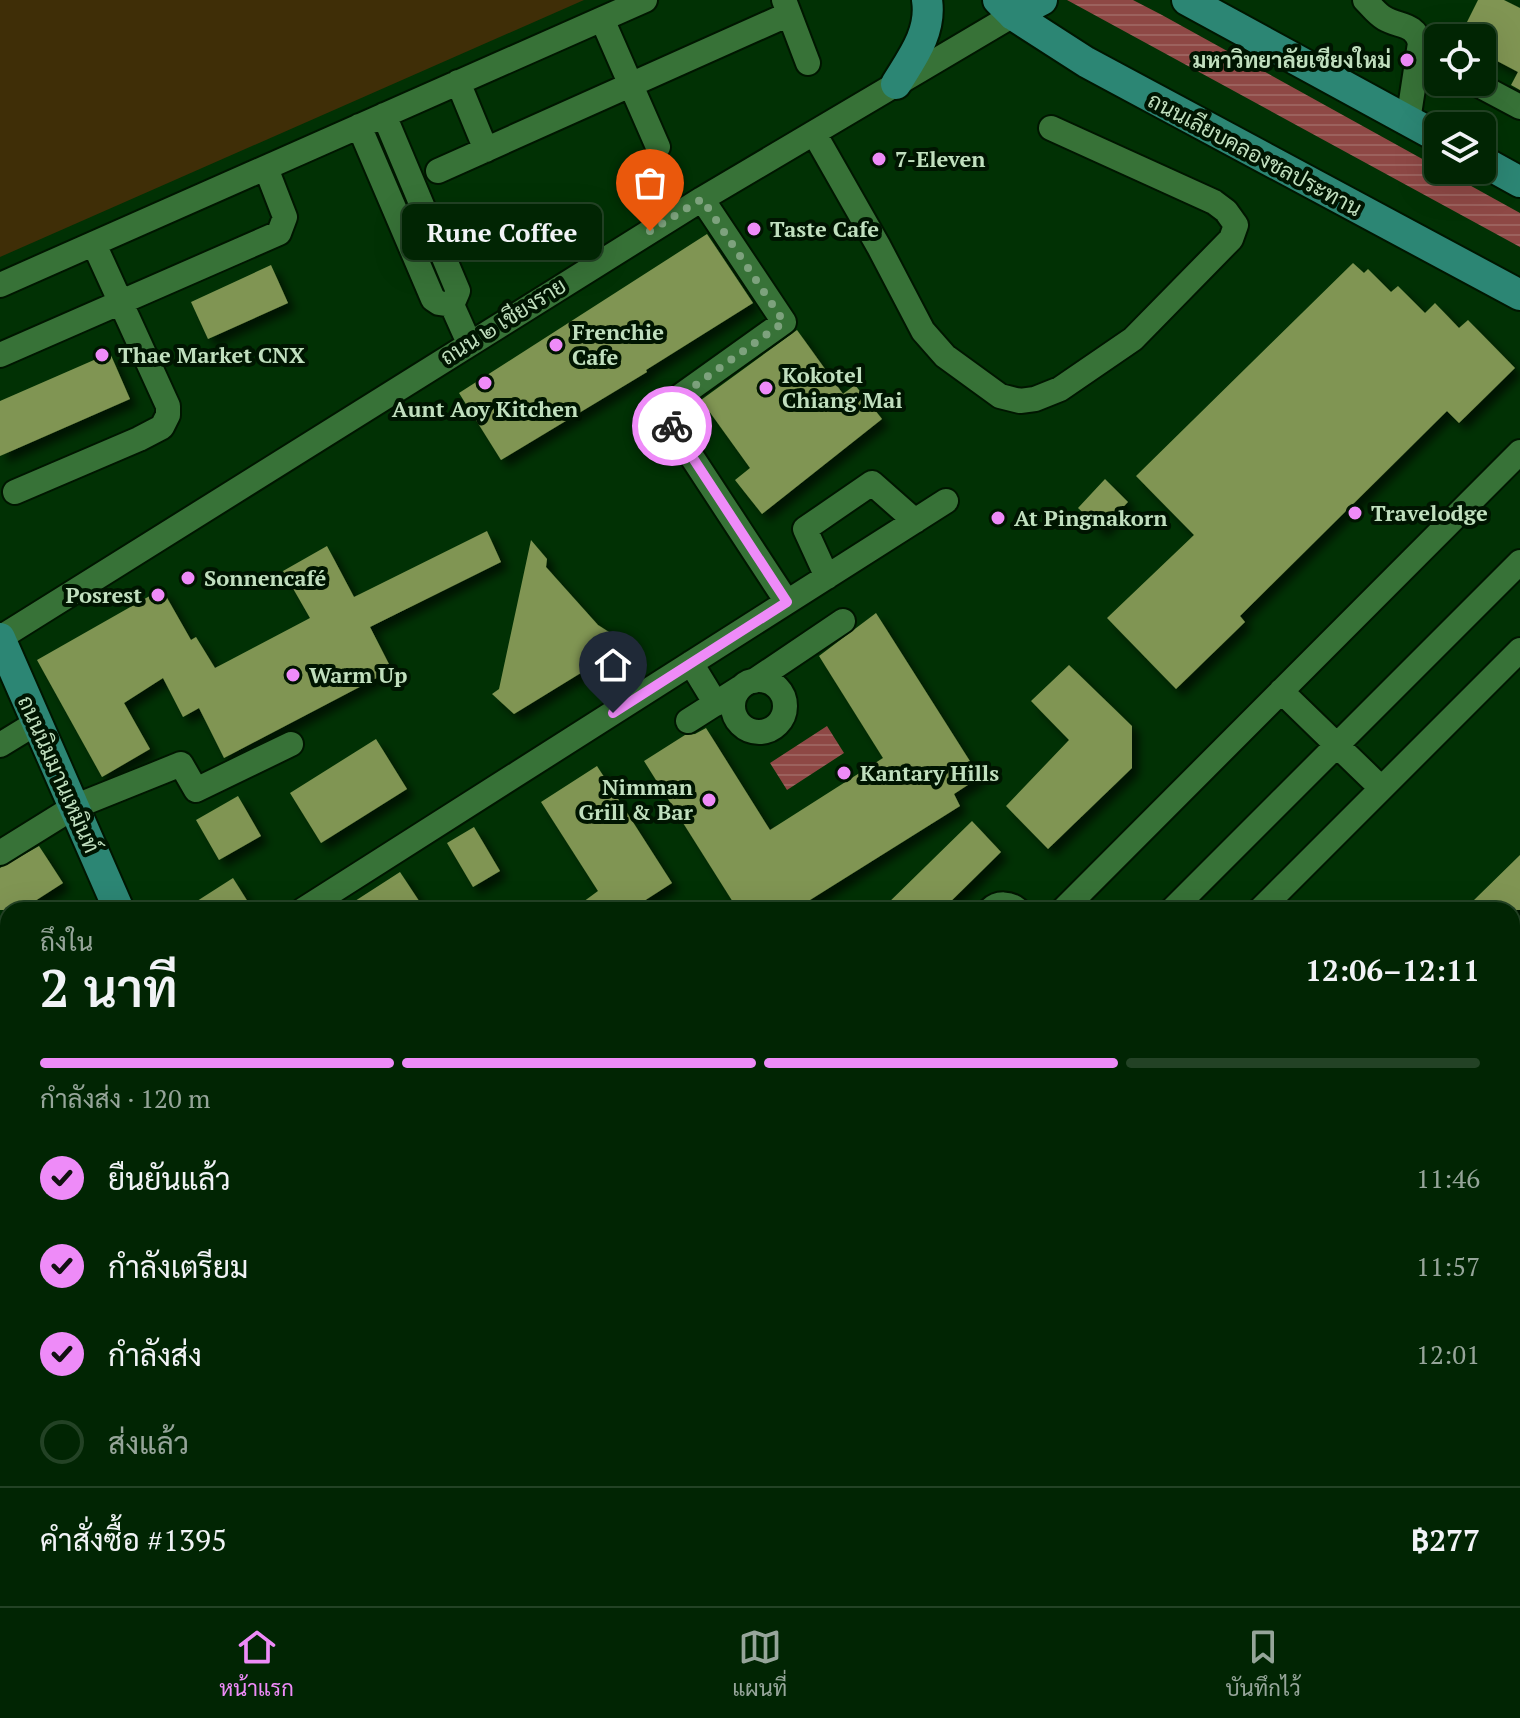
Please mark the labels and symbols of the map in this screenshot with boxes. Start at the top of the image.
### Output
place label: มหาวิทยาลัยเชียงใหม่ [1192,45,1391,74]
marker: มหาวิทยาลัยเชียงใหม่ [1398,51,1416,69]
street label: ถนนเลียบคลองชลประทาน [1143,85,1367,222]
place label: 7-Eleven [895,144,986,173]
pin [616,149,684,231]
marker: 7-Eleven [870,150,888,168]
callout: Rune Coffee [402,203,602,259]
place label: Taste Cafe [770,214,879,243]
marker: Taste Cafe [745,220,763,238]
street label: ถนน ๒ เชียงราย [434,270,571,371]
place label: Frenchie Cafe [572,317,664,371]
marker: Frenchie Cafe [547,336,565,354]
place label: Thae Market CNX [118,340,305,369]
marker: Thae Market CNX [93,346,111,364]
place label: Kokotel Chiang Mai [782,360,903,414]
marker: Aunt Aoy Kitchen [476,374,494,392]
marker: Kokotel Chiang Mai [757,379,775,397]
courier [632,386,712,466]
place label: Aunt Aoy Kitchen [392,394,578,423]
place label: Travelodge [1371,498,1488,527]
place label: At Pingnakorn [1014,503,1167,532]
marker: Travelodge [1346,504,1364,522]
marker: At Pingnakorn [989,509,1007,527]
place label: Sonnencafé [204,563,326,592]
marker: Sonnencafé [179,569,197,587]
place label: Posrest [66,580,142,609]
marker: Posrest [149,586,167,604]
pin [579,631,647,713]
place label: Warm Up [309,660,407,689]
marker: Warm Up [284,666,302,684]
street label: ถนนนิมมานเหมินท์ [12,691,107,857]
place label: Kantary Hills [860,758,999,787]
marker: Kantary Hills [835,764,853,782]
place label: Nimman Grill & Bar [578,772,694,826]
marker: Nimman Grill & Bar [700,791,718,809]

